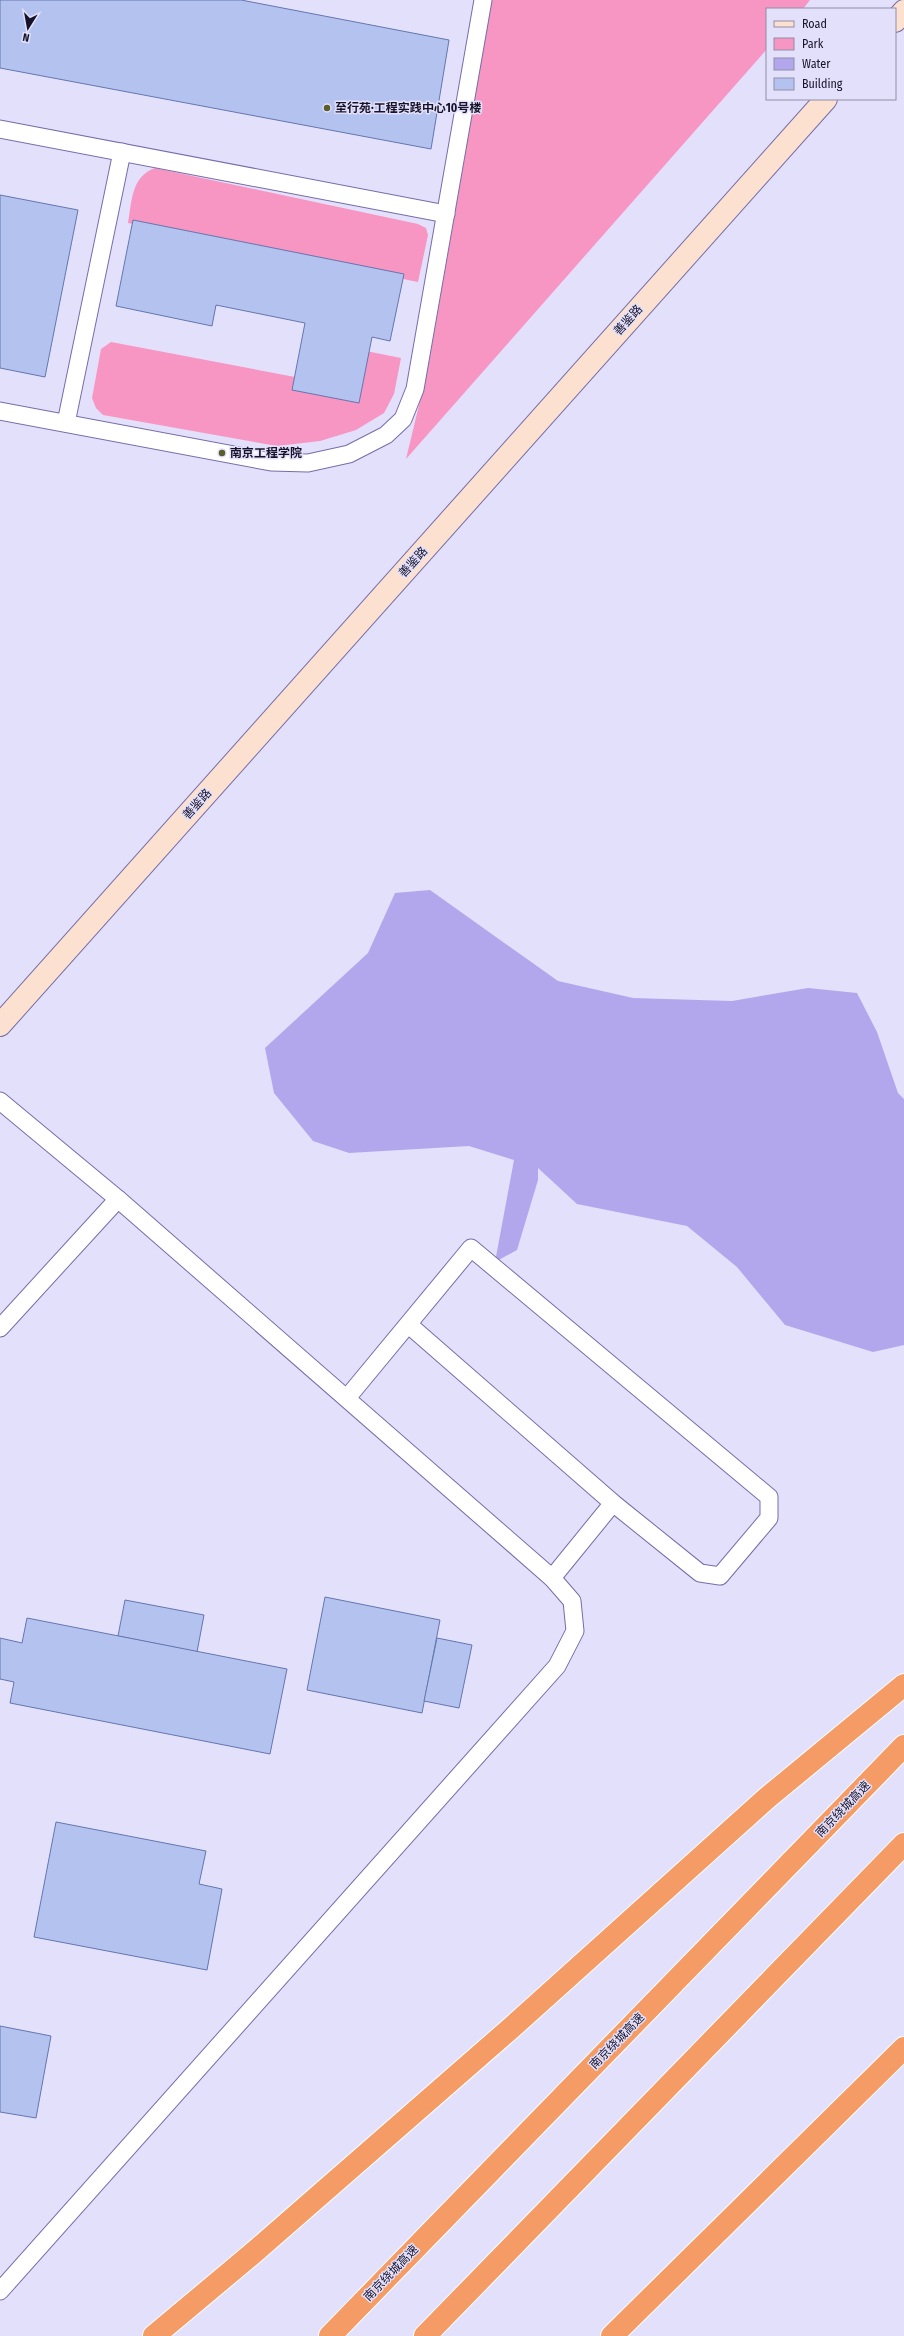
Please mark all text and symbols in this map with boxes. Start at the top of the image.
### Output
north arrow [8,8,48,48]
legend [766,8,896,100]
text: Road [802,17,827,31]
text: N [22,30,31,44]
text: Park [802,37,824,51]
text: Water [802,57,831,71]
text: Building [802,77,843,91]
place label: 至行苑·工程实践中心10号楼 [335,101,481,115]
marker: 至行苑·工程实践中心10号楼 [322,103,332,113]
street label: 善鉴路 [611,302,645,338]
place label: 南京工程学院 [230,446,302,460]
marker: 南京工程学院 [217,448,227,458]
street label: 善鉴路 [396,544,430,580]
street label: 善鉴路 [180,786,214,822]
street label: 南京绕城高速 [813,1778,873,1840]
street label: 南京绕城高速 [587,2010,647,2072]
street label: 南京绕城高速 [361,2242,421,2304]

